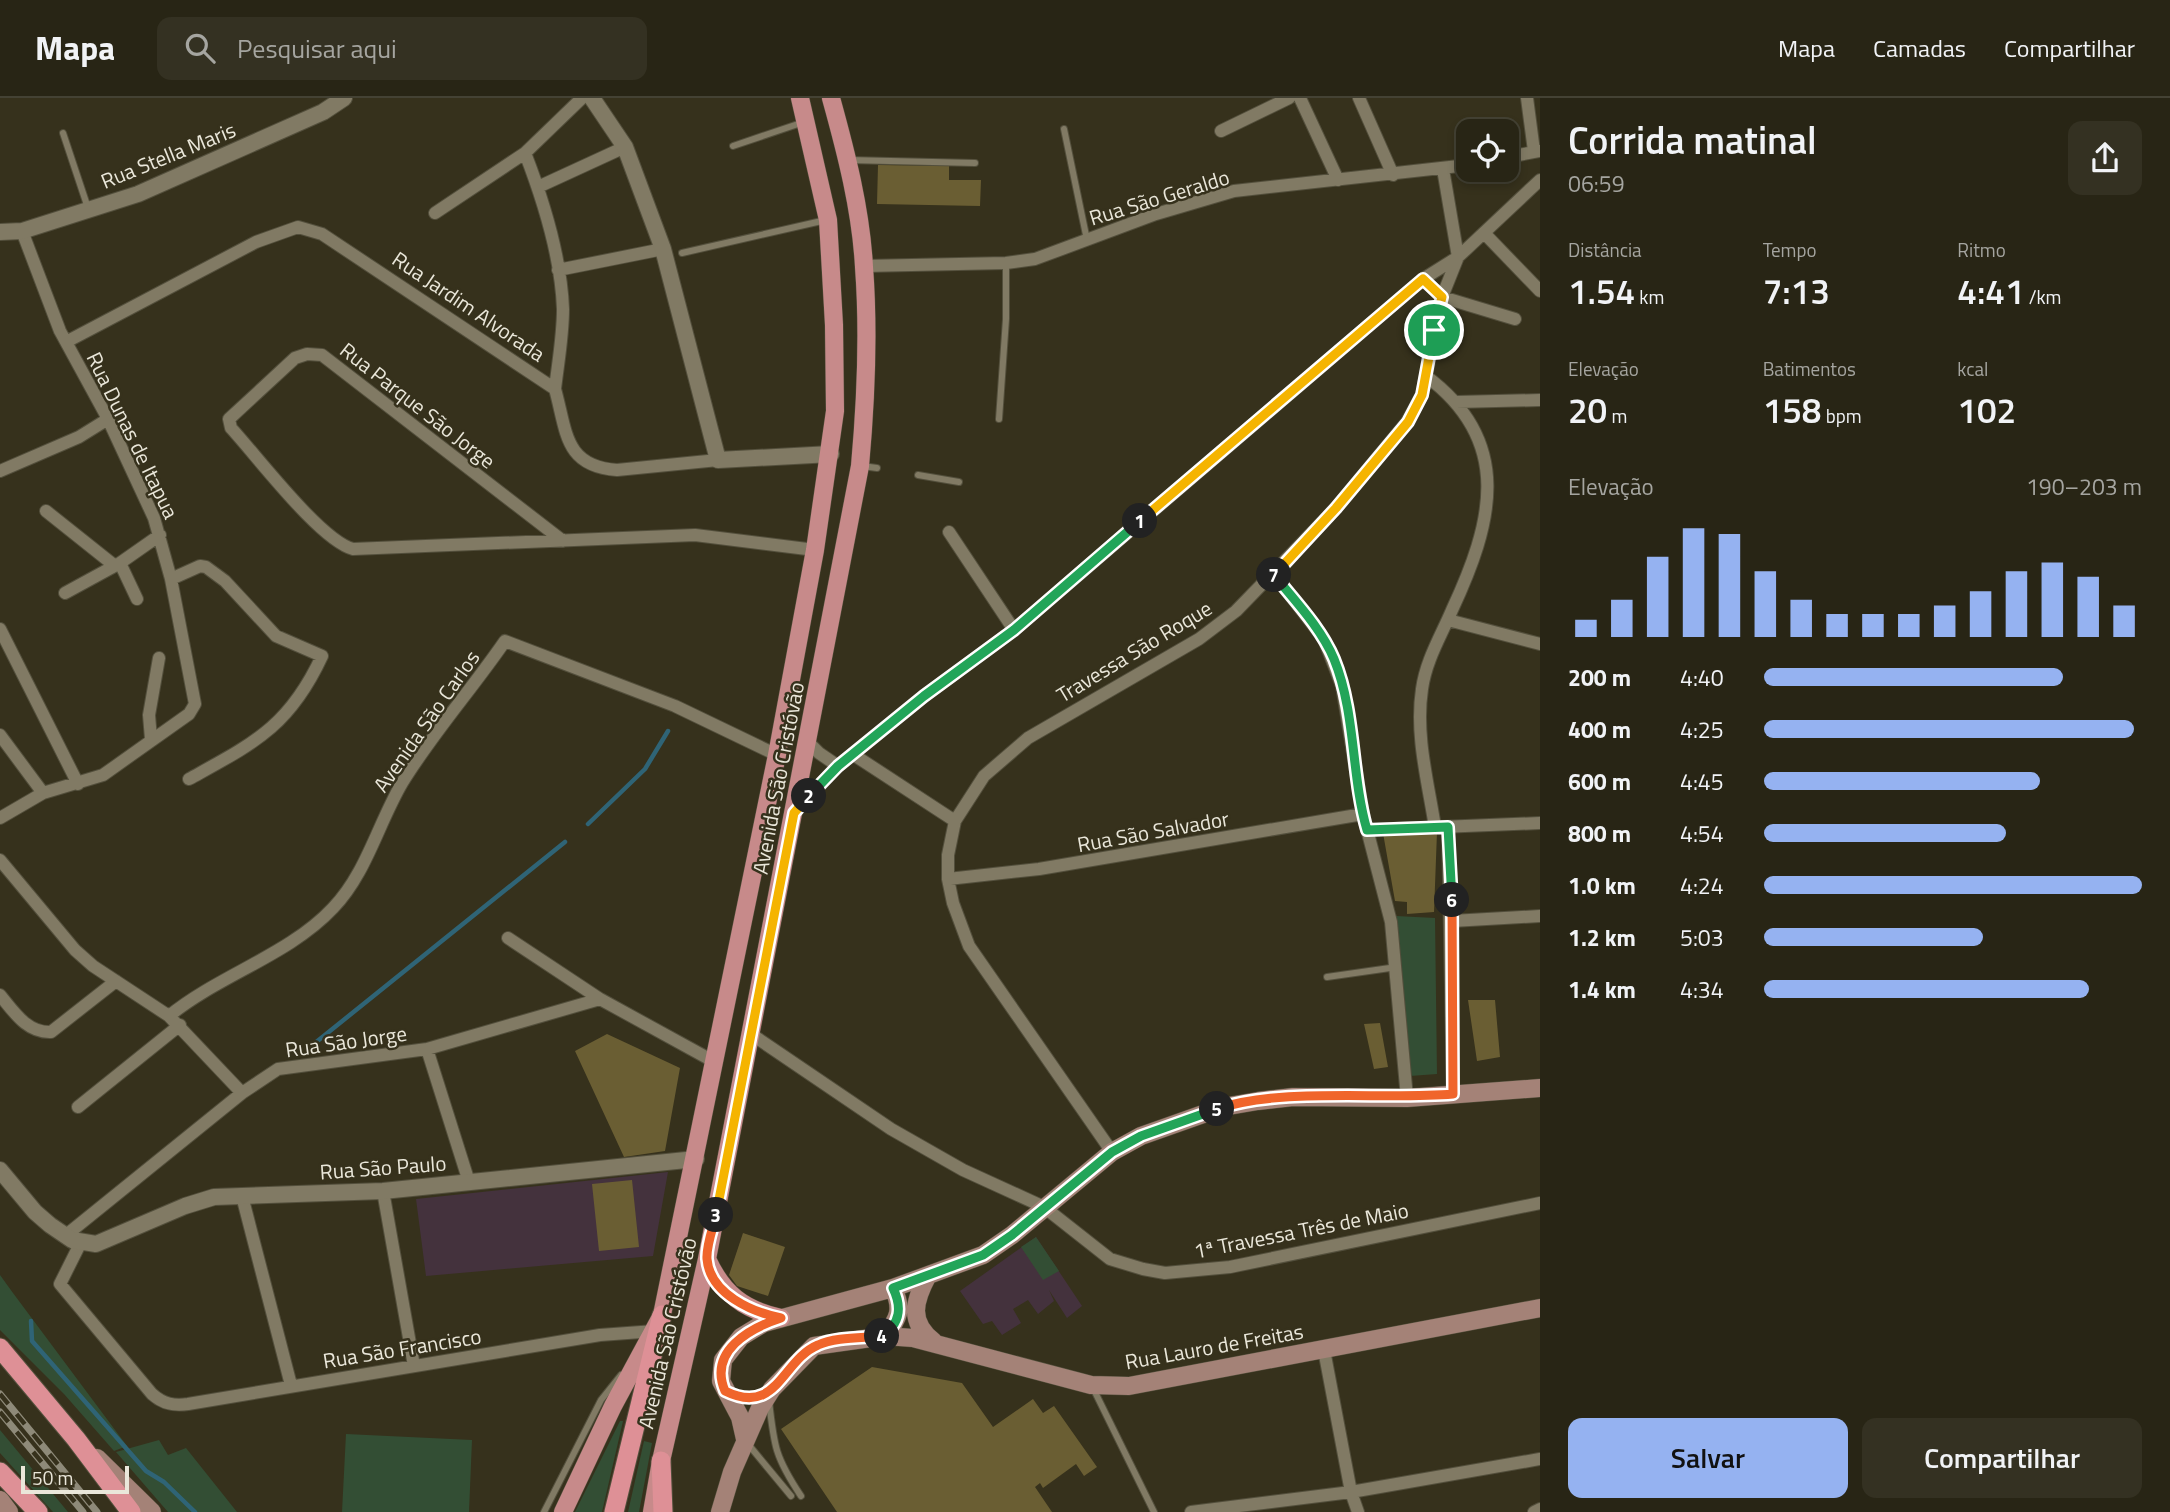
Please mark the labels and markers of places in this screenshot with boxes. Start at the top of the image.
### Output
pin [1404,300,1464,360]
pin: 1 [1122,504,1158,538]
pin: 7 [1256,558,1292,592]
pin: 2 [792,778,826,814]
pin: 6 [1434,882,1470,918]
pin: 5 [1200,1091,1234,1126]
pin: 3 [698,1198,734,1232]
pin: 4 [864,1318,900,1354]

